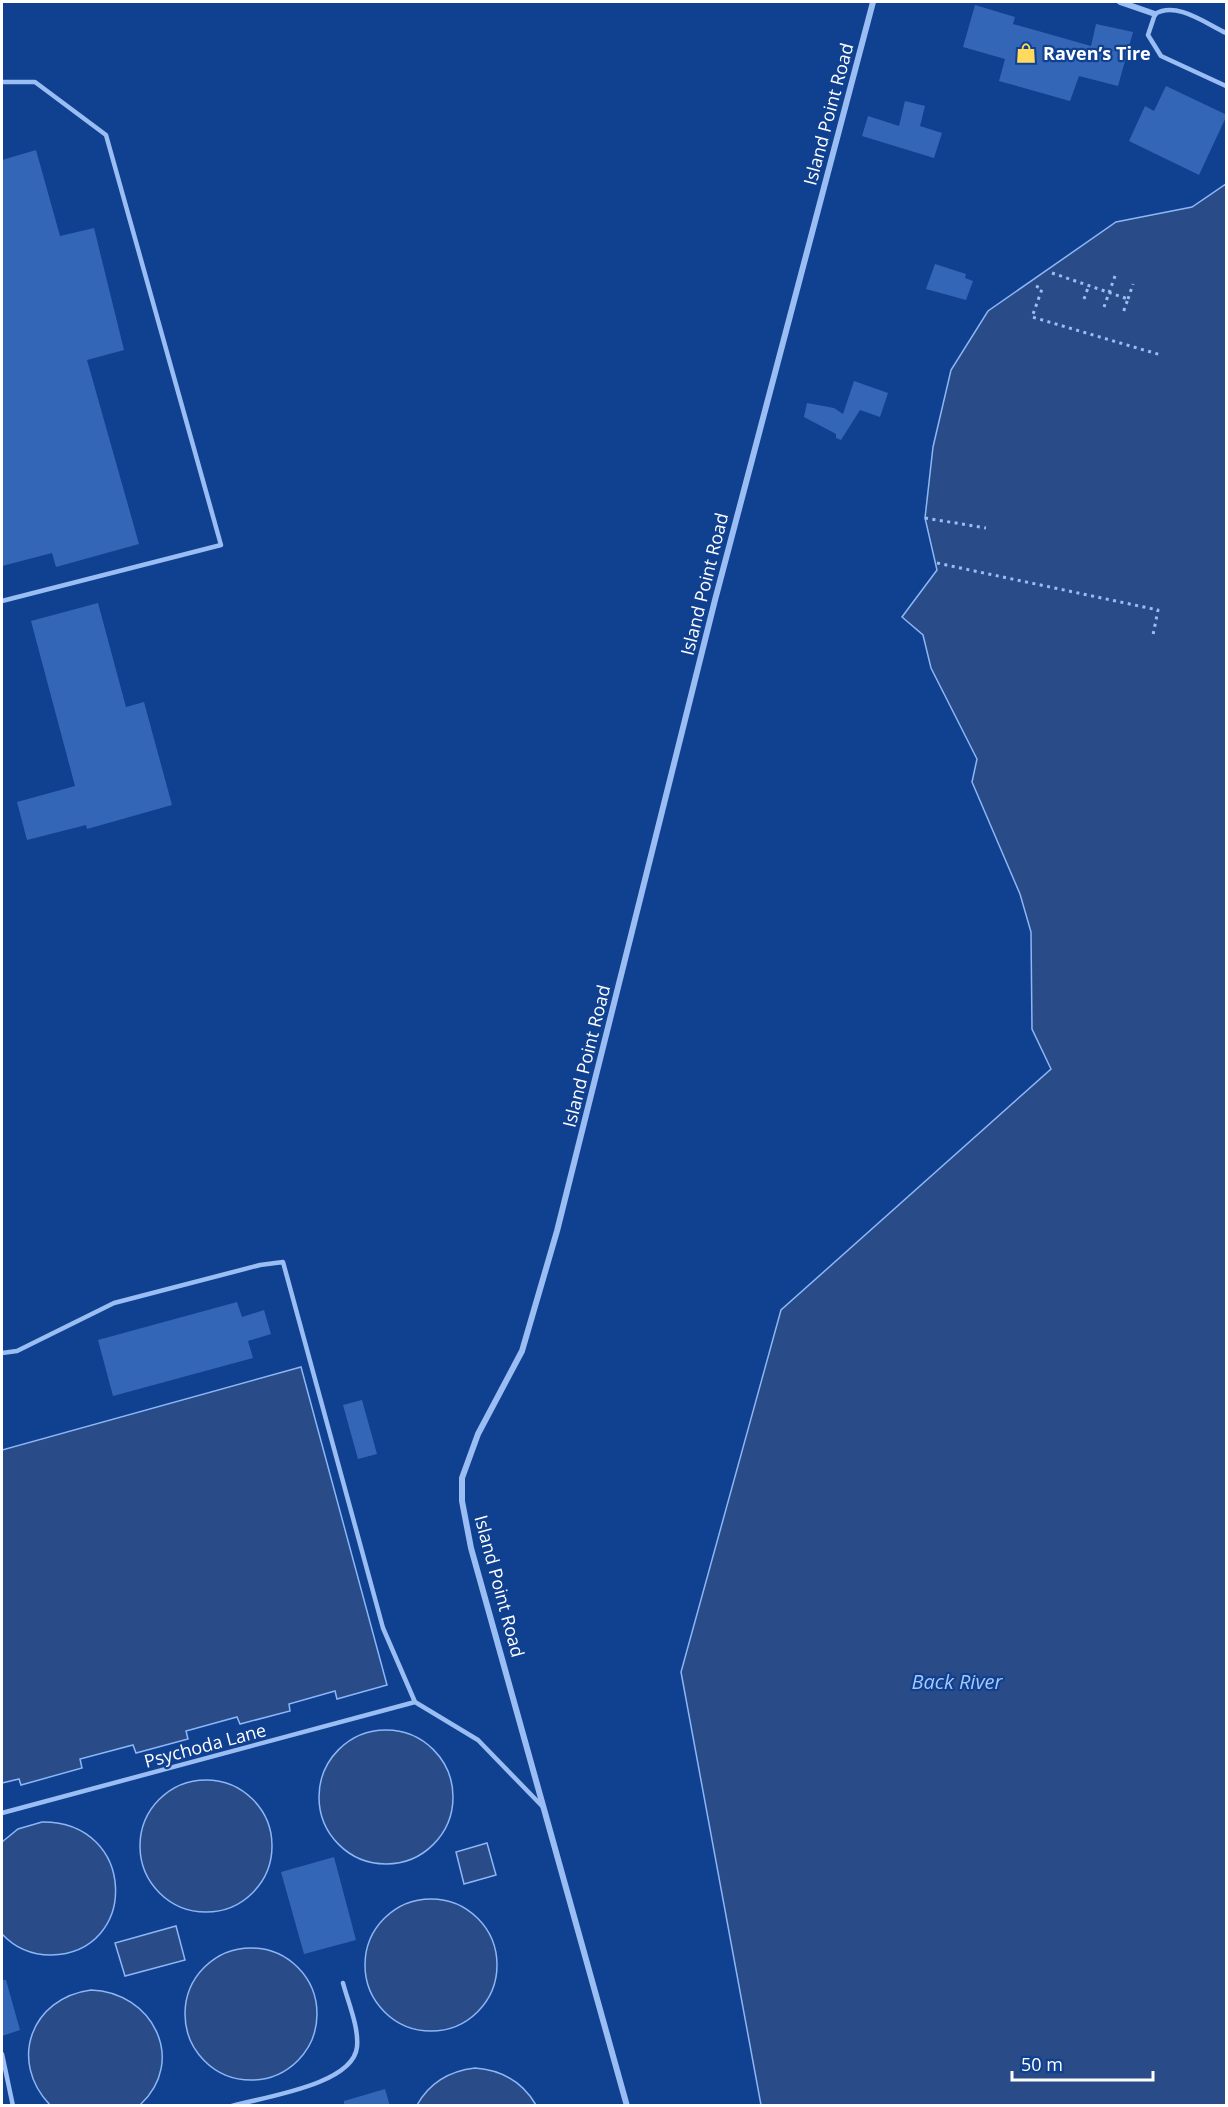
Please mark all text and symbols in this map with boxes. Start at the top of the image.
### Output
street label: Island Point Road [797,40,859,188]
shop icon: Raven’s Tire [1014,41,1038,65]
place label: Raven’s Tire [1043,41,1151,65]
street label: Island Point Road [675,510,733,658]
street label: Island Point Road [557,982,615,1130]
street label: Island Point Road [469,1512,531,1660]
water label: Back River [912,1668,1004,1695]
street label: Psychoda Lane [141,1717,269,1773]
scale bar [1012,2044,1153,2082]
text: 50 m [1021,2052,1063,2076]

